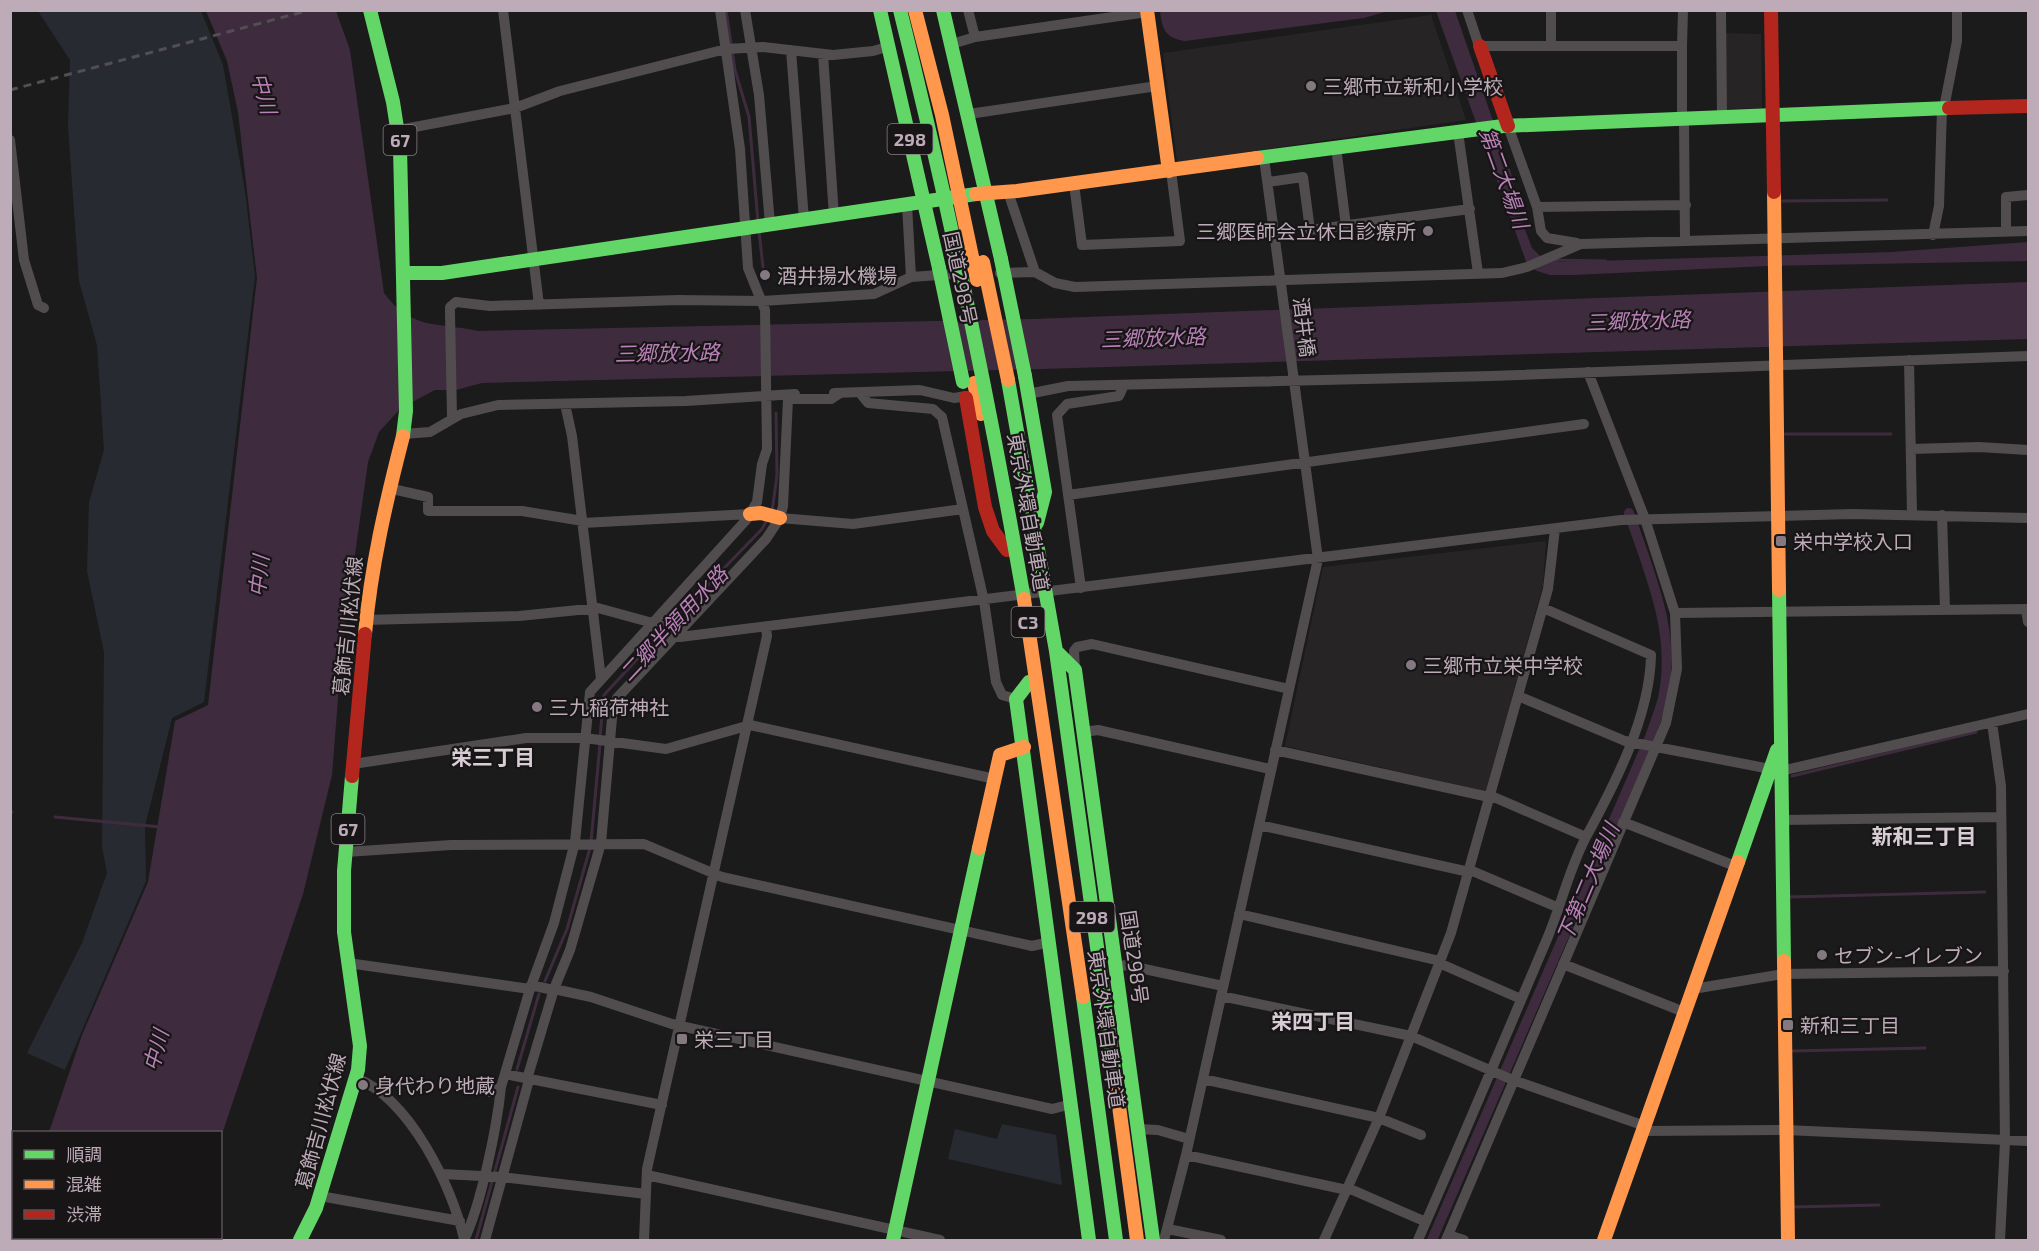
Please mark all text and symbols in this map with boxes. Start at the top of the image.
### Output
water label: 中川 [247,69,283,118]
place label: 三郷市立新和小学校 [1323,74,1503,98]
marker: 三郷市立新和小学校 [1304,79,1318,93]
road number: 298 [888,124,932,154]
water label: 第二大場川 [1475,124,1535,233]
road number: 67 [384,125,416,155]
place label: 三郷医師会立休日診療所 [1196,219,1416,243]
marker: 三郷医師会立休日診療所 [1421,224,1435,238]
street label: 国道298号 [939,229,983,327]
place label: 酒井揚水機場 [777,263,897,287]
marker: 酒井揚水機場 [758,268,772,282]
street label: 酒井橋 [1289,296,1321,358]
water label: 三郷放水路 [1585,306,1693,334]
water label: 三郷放水路 [1100,323,1208,351]
water label: 三郷放水路 [614,339,722,365]
street label: 東京外環自動車道 [1003,431,1055,593]
place label: 栄中学校入口 [1793,529,1913,553]
marker: 栄中学校入口 [1774,534,1788,548]
water label: 中川 [243,552,273,598]
street label: 葛飾吉川松伏線 [328,555,366,697]
water label: 二郷半領用水路 [614,559,734,685]
road number: C3 [1012,607,1044,637]
place label: 三郷市立栄中学校 [1423,653,1583,677]
marker: 三郷市立栄中学校 [1404,658,1418,672]
place label: 三九稲荷神社 [549,695,669,719]
marker: 三九稲荷神社 [530,700,544,714]
district label: 栄三丁目 [451,744,535,769]
road number: 67 [332,814,364,844]
water label: 下第二大場川 [1551,817,1624,945]
district label: 新和三丁目 [1872,823,1977,848]
road number: 298 [1070,902,1114,932]
street label: 国道298号 [1117,908,1153,1006]
place label: セブン-イレブン [1834,943,1983,967]
street label: 東京外環自動車道 [1084,948,1130,1110]
marker: セブン-イレブン [1815,948,1829,962]
district label: 栄四丁目 [1271,1008,1355,1033]
place label: 新和三丁目 [1800,1013,1900,1037]
marker: 新和三丁目 [1781,1018,1795,1032]
water label: 中川 [137,1025,173,1074]
place label: 栄三丁目 [694,1027,774,1051]
marker: 栄三丁目 [675,1032,689,1046]
street label: 葛飾吉川松伏線 [290,1050,350,1192]
place label: 身代わり地蔵 [375,1073,495,1097]
marker: 身代わり地蔵 [356,1078,370,1092]
legend [12,1131,222,1239]
text: 順調 [66,1143,102,1165]
text: 混雑 [66,1173,102,1195]
text: 渋滞 [66,1203,102,1225]

